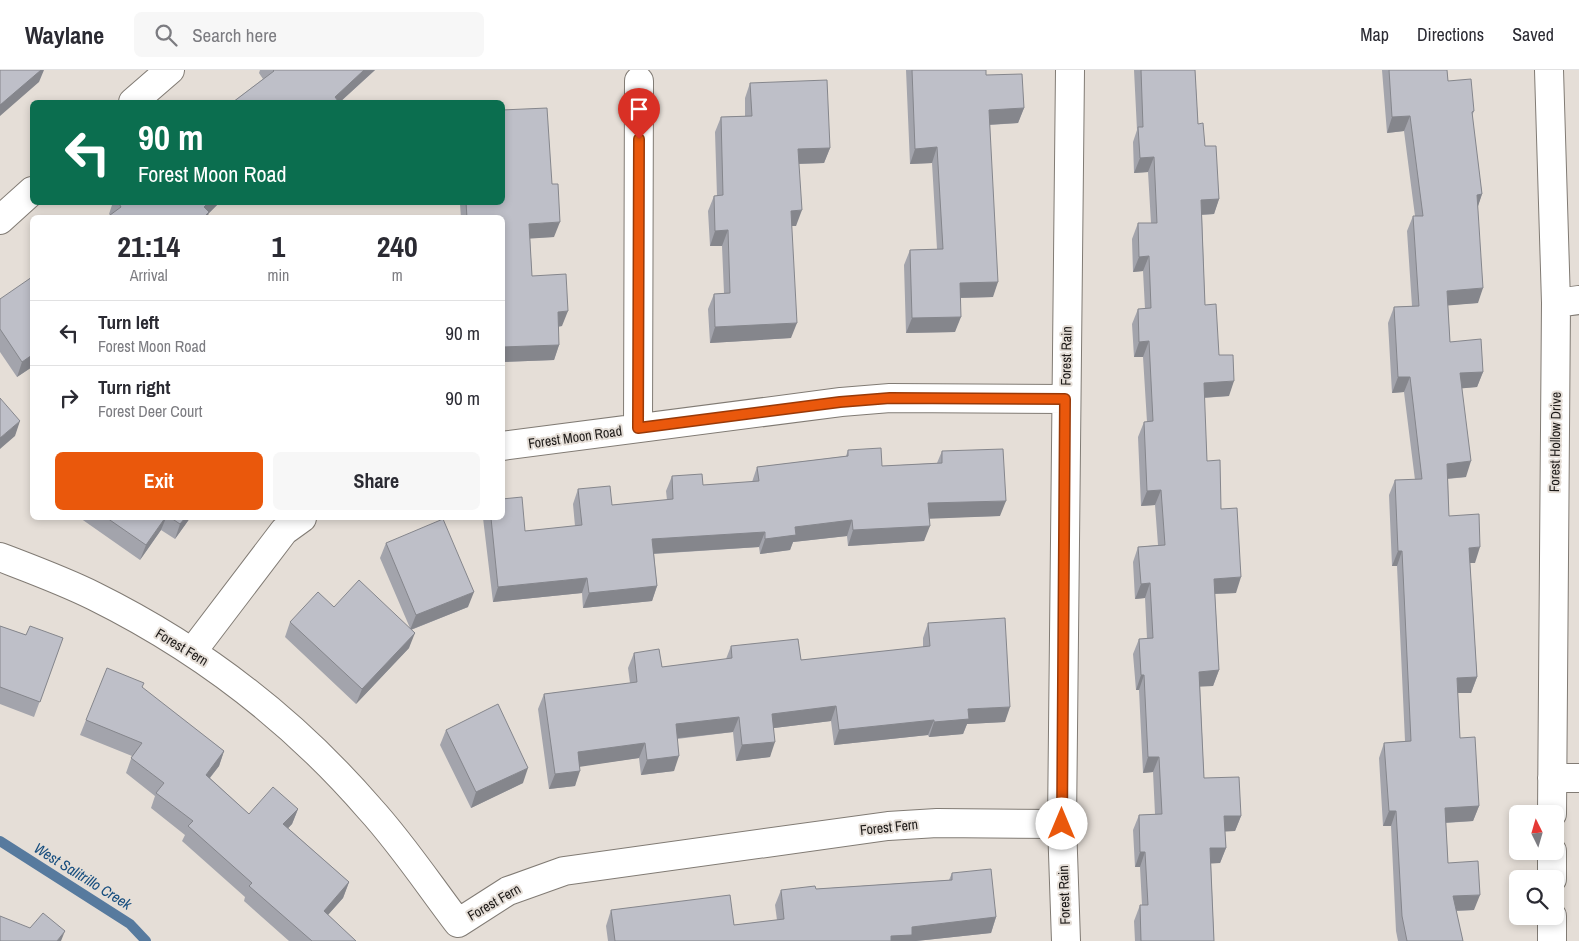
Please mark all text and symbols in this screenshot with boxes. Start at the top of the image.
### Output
search box [134,12,484,57]
text: Waylane [25,19,104,51]
icon: search [152,21,180,49]
text: Search here [192,22,277,48]
text: Map [1360,22,1389,47]
text: Directions [1417,22,1484,47]
text: Saved [1512,22,1554,47]
pin [618,88,660,139]
icon: arrive [625,95,653,123]
text: 90 m [138,114,203,161]
icon: left [55,120,120,185]
text: Forest Moon Road [138,159,287,189]
text: 21:14 [117,226,180,266]
text: 1 [272,226,285,266]
text: 240 [377,226,418,266]
text: Arrival [130,264,168,286]
text: min [267,264,289,286]
text: m [392,264,403,286]
text: Turn left [98,309,159,335]
icon: left [55,319,83,347]
text: 90 m [445,320,480,346]
street label: Forest Rain [1056,326,1076,386]
text: Forest Moon Road [98,335,206,357]
text: Turn right [98,374,170,400]
icon: right [55,384,83,412]
text: 90 m [445,385,480,411]
street label: Forest Hollow Drive [1545,392,1565,492]
text: Forest Deer Court [98,400,202,422]
street label: Forest Moon Road [527,422,623,452]
button: Exit [55,452,263,510]
button: Share [273,452,480,510]
street label: Forest Fern [152,624,212,670]
position arrow [1035,797,1087,849]
north arrow [1509,805,1564,860]
map controls [1509,805,1564,925]
street label: Forest Fern [859,815,919,839]
water label: West Salitrillo Creek [30,837,137,915]
street label: Forest Rain [1054,865,1074,925]
button: search [1509,870,1564,925]
street label: Forest Fern [464,880,524,924]

